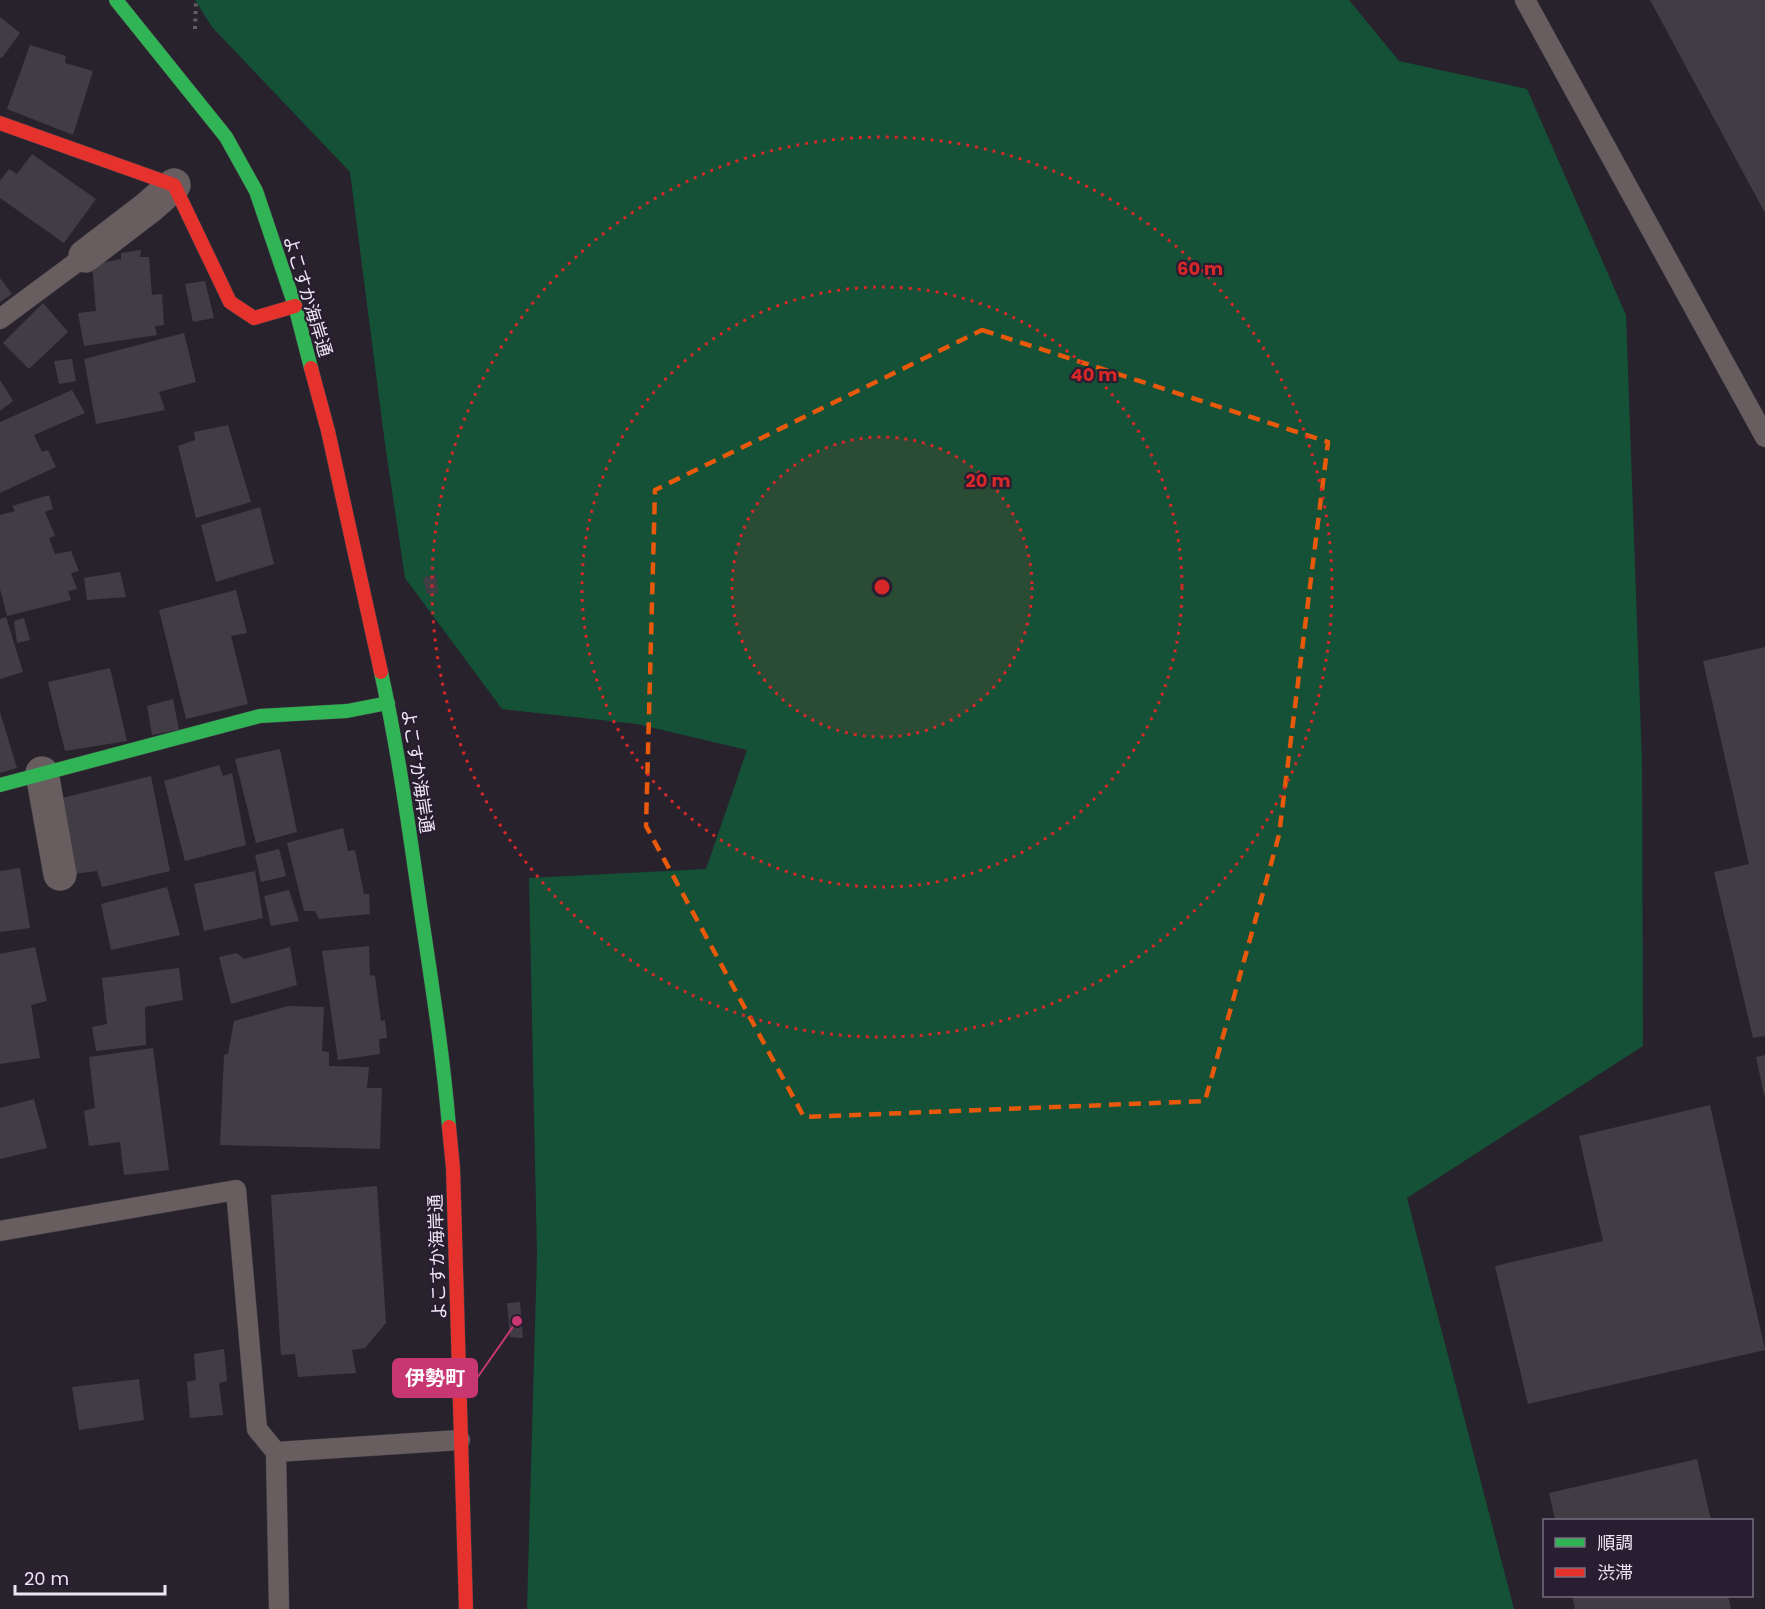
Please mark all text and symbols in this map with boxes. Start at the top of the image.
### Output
street label: よこすか海岸通 [278,232,338,360]
text: 60 m [1177,256,1223,281]
text: 40 m [1071,362,1117,387]
text: 20 m [966,468,1010,493]
centre of rings [872,577,892,597]
street label: よこすか海岸通 [396,707,440,835]
street label: よこすか海岸通 [422,1194,452,1320]
callout: 伊勢町 [393,1359,477,1397]
text: 伊勢町 [405,1364,465,1392]
legend [1543,1519,1753,1597]
text: 順調 [1597,1530,1633,1555]
scale bar [15,1558,165,1596]
text: 渋滞 [1597,1560,1633,1585]
text: 20 m [24,1566,69,1591]

